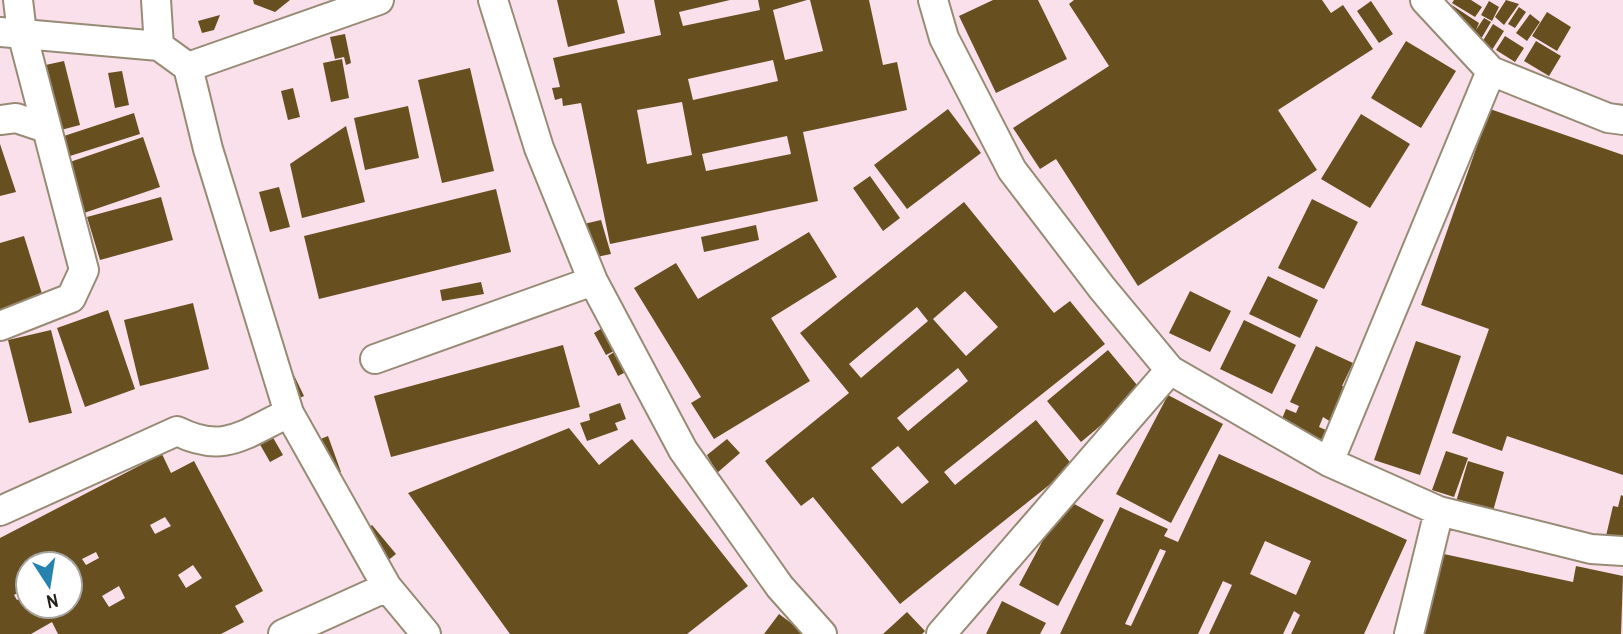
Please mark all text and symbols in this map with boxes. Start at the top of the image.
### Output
north arrow [14,550,84,620]
text: N [44,588,61,616]

